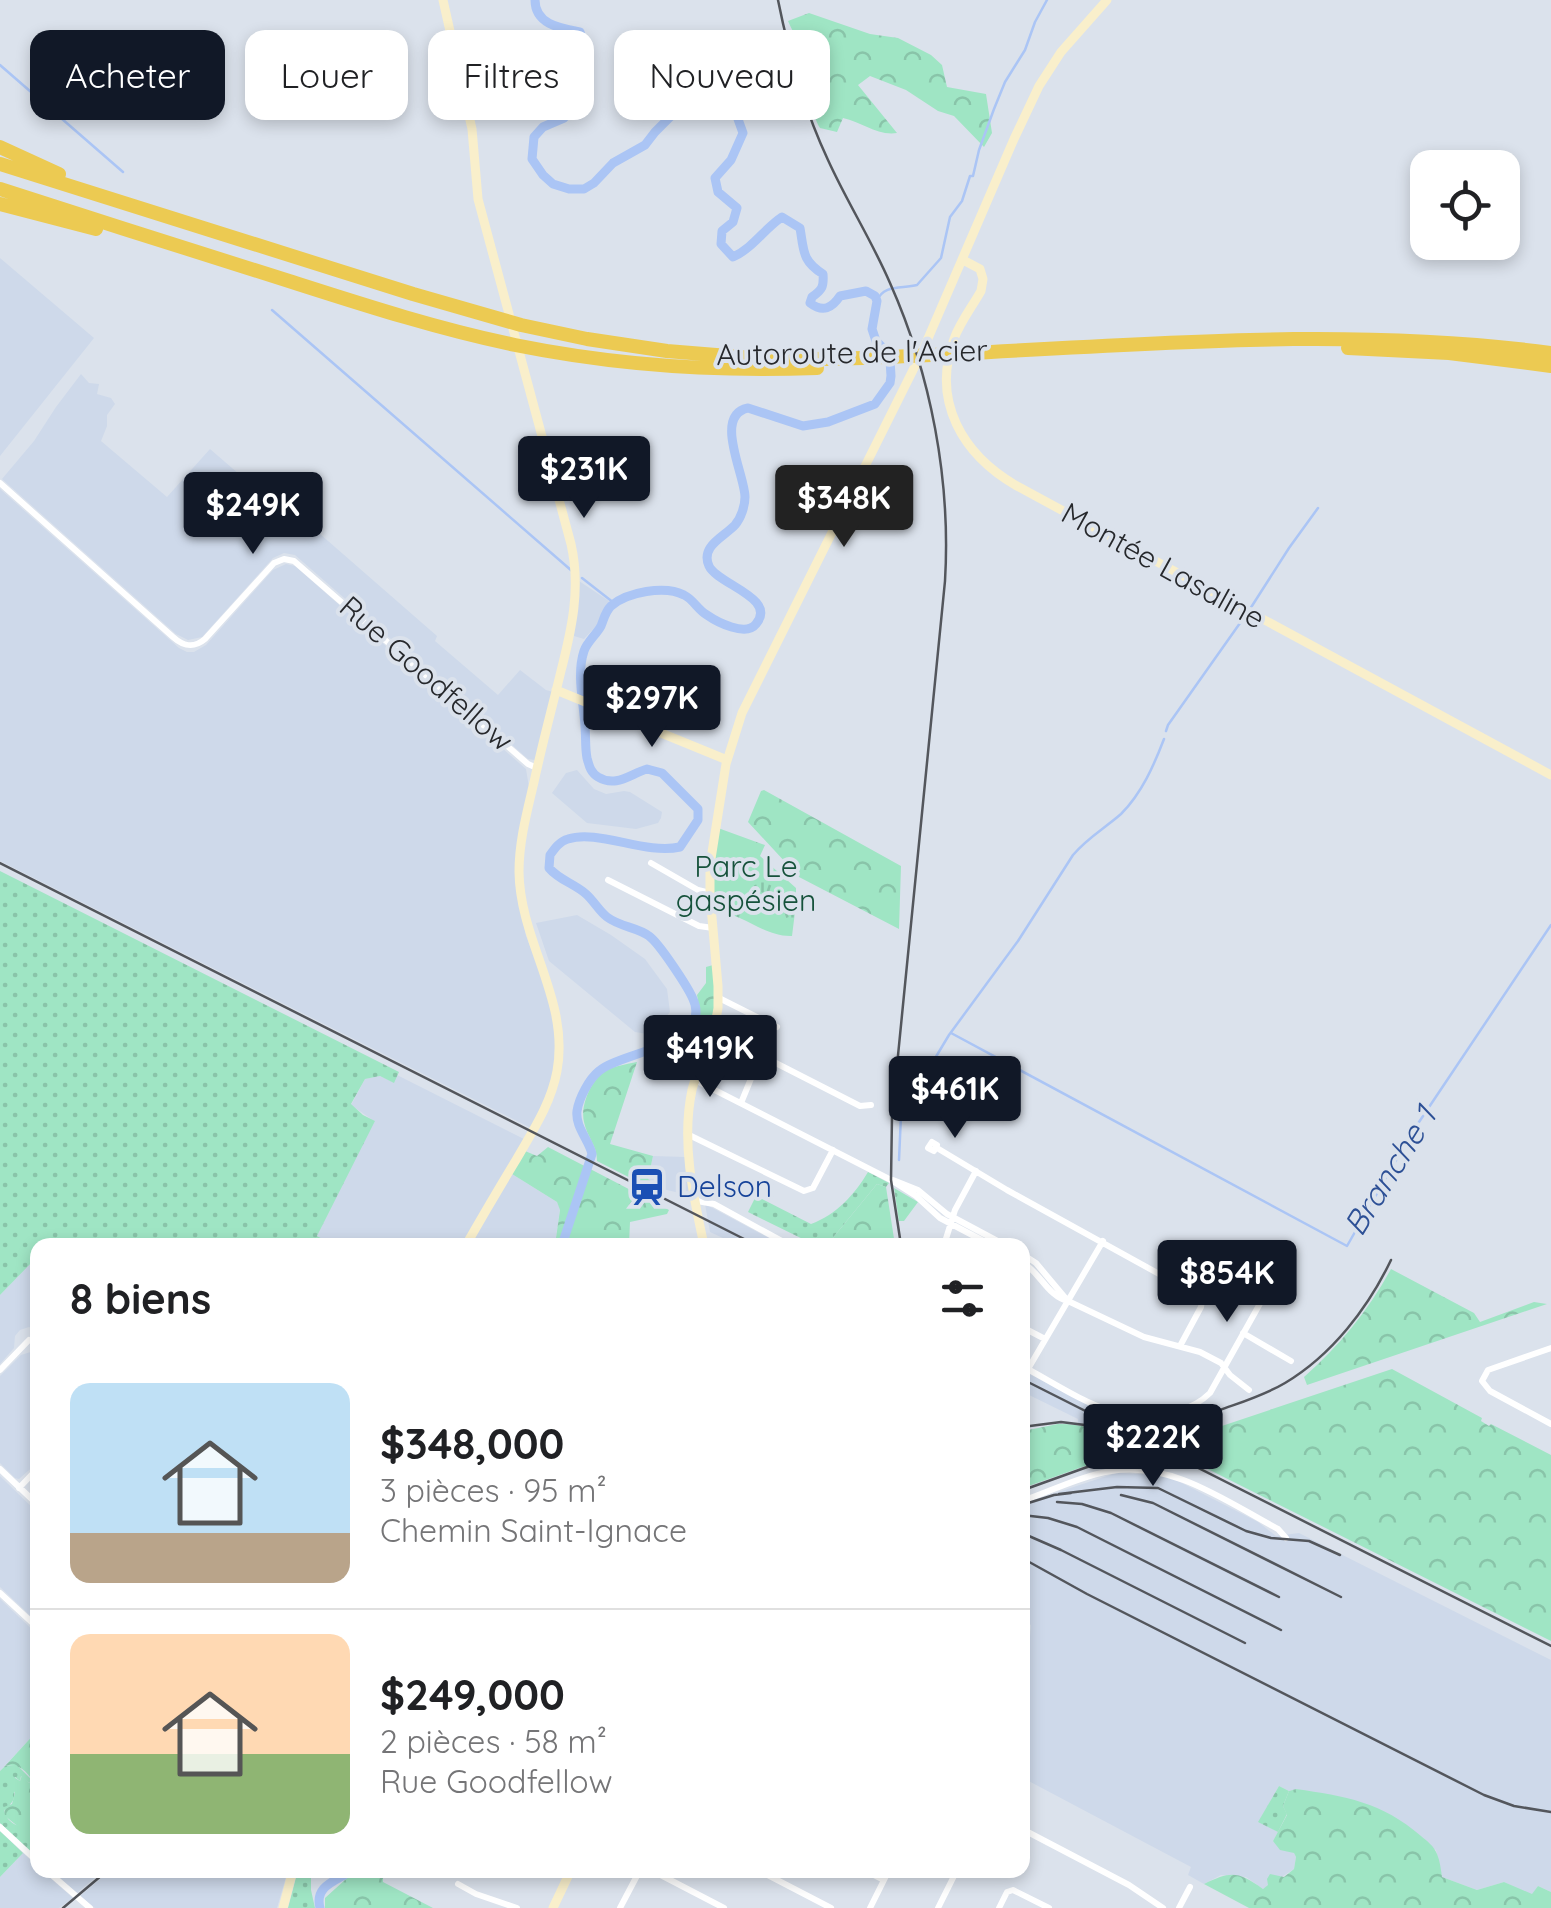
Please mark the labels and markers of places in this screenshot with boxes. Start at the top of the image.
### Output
pin: $231K [514,436,654,521]
pin: $348K [774,465,914,550]
pin: $249K [183,472,323,557]
pin: $297K [582,665,722,750]
pin: $419K [640,1015,780,1100]
pin: $461K [885,1056,1025,1141]
station icon: Delson [626,1166,668,1208]
place label: Delson [677,1167,772,1205]
pin: $854K [1157,1240,1297,1325]
pin: $222K [1083,1404,1223,1489]

